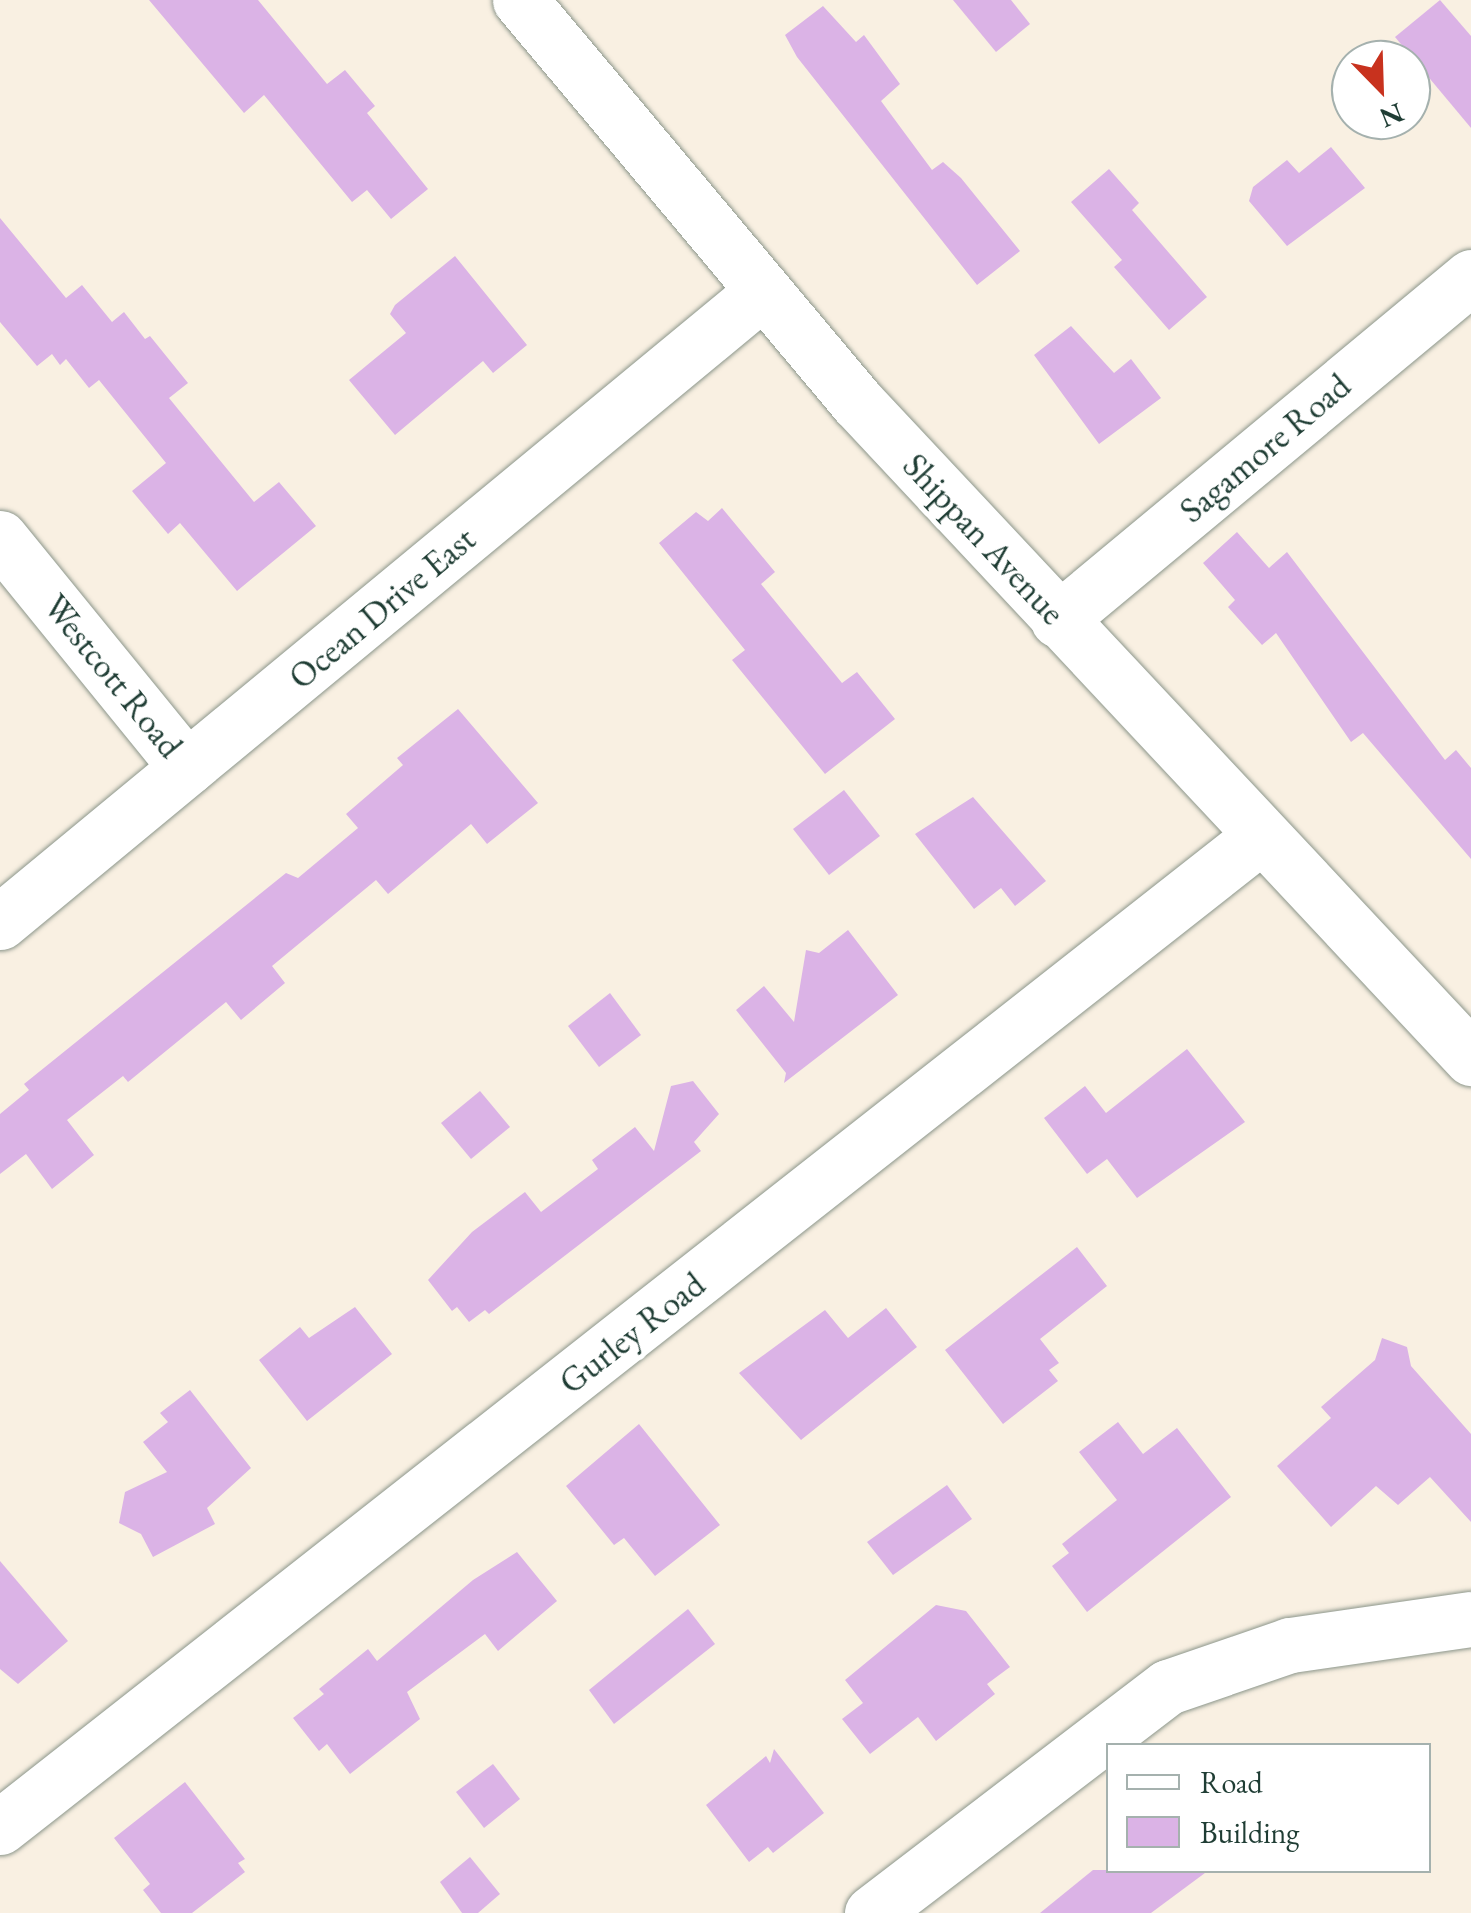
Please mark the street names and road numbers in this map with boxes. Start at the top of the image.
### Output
street label: Sagamore Road [1171,365,1359,531]
street label: Shippan Avenue [894,445,1074,633]
street label: Ocean Drive East [280,518,484,698]
street label: Westcott Road [34,586,192,766]
street label: Gurley Road [551,1263,713,1403]

